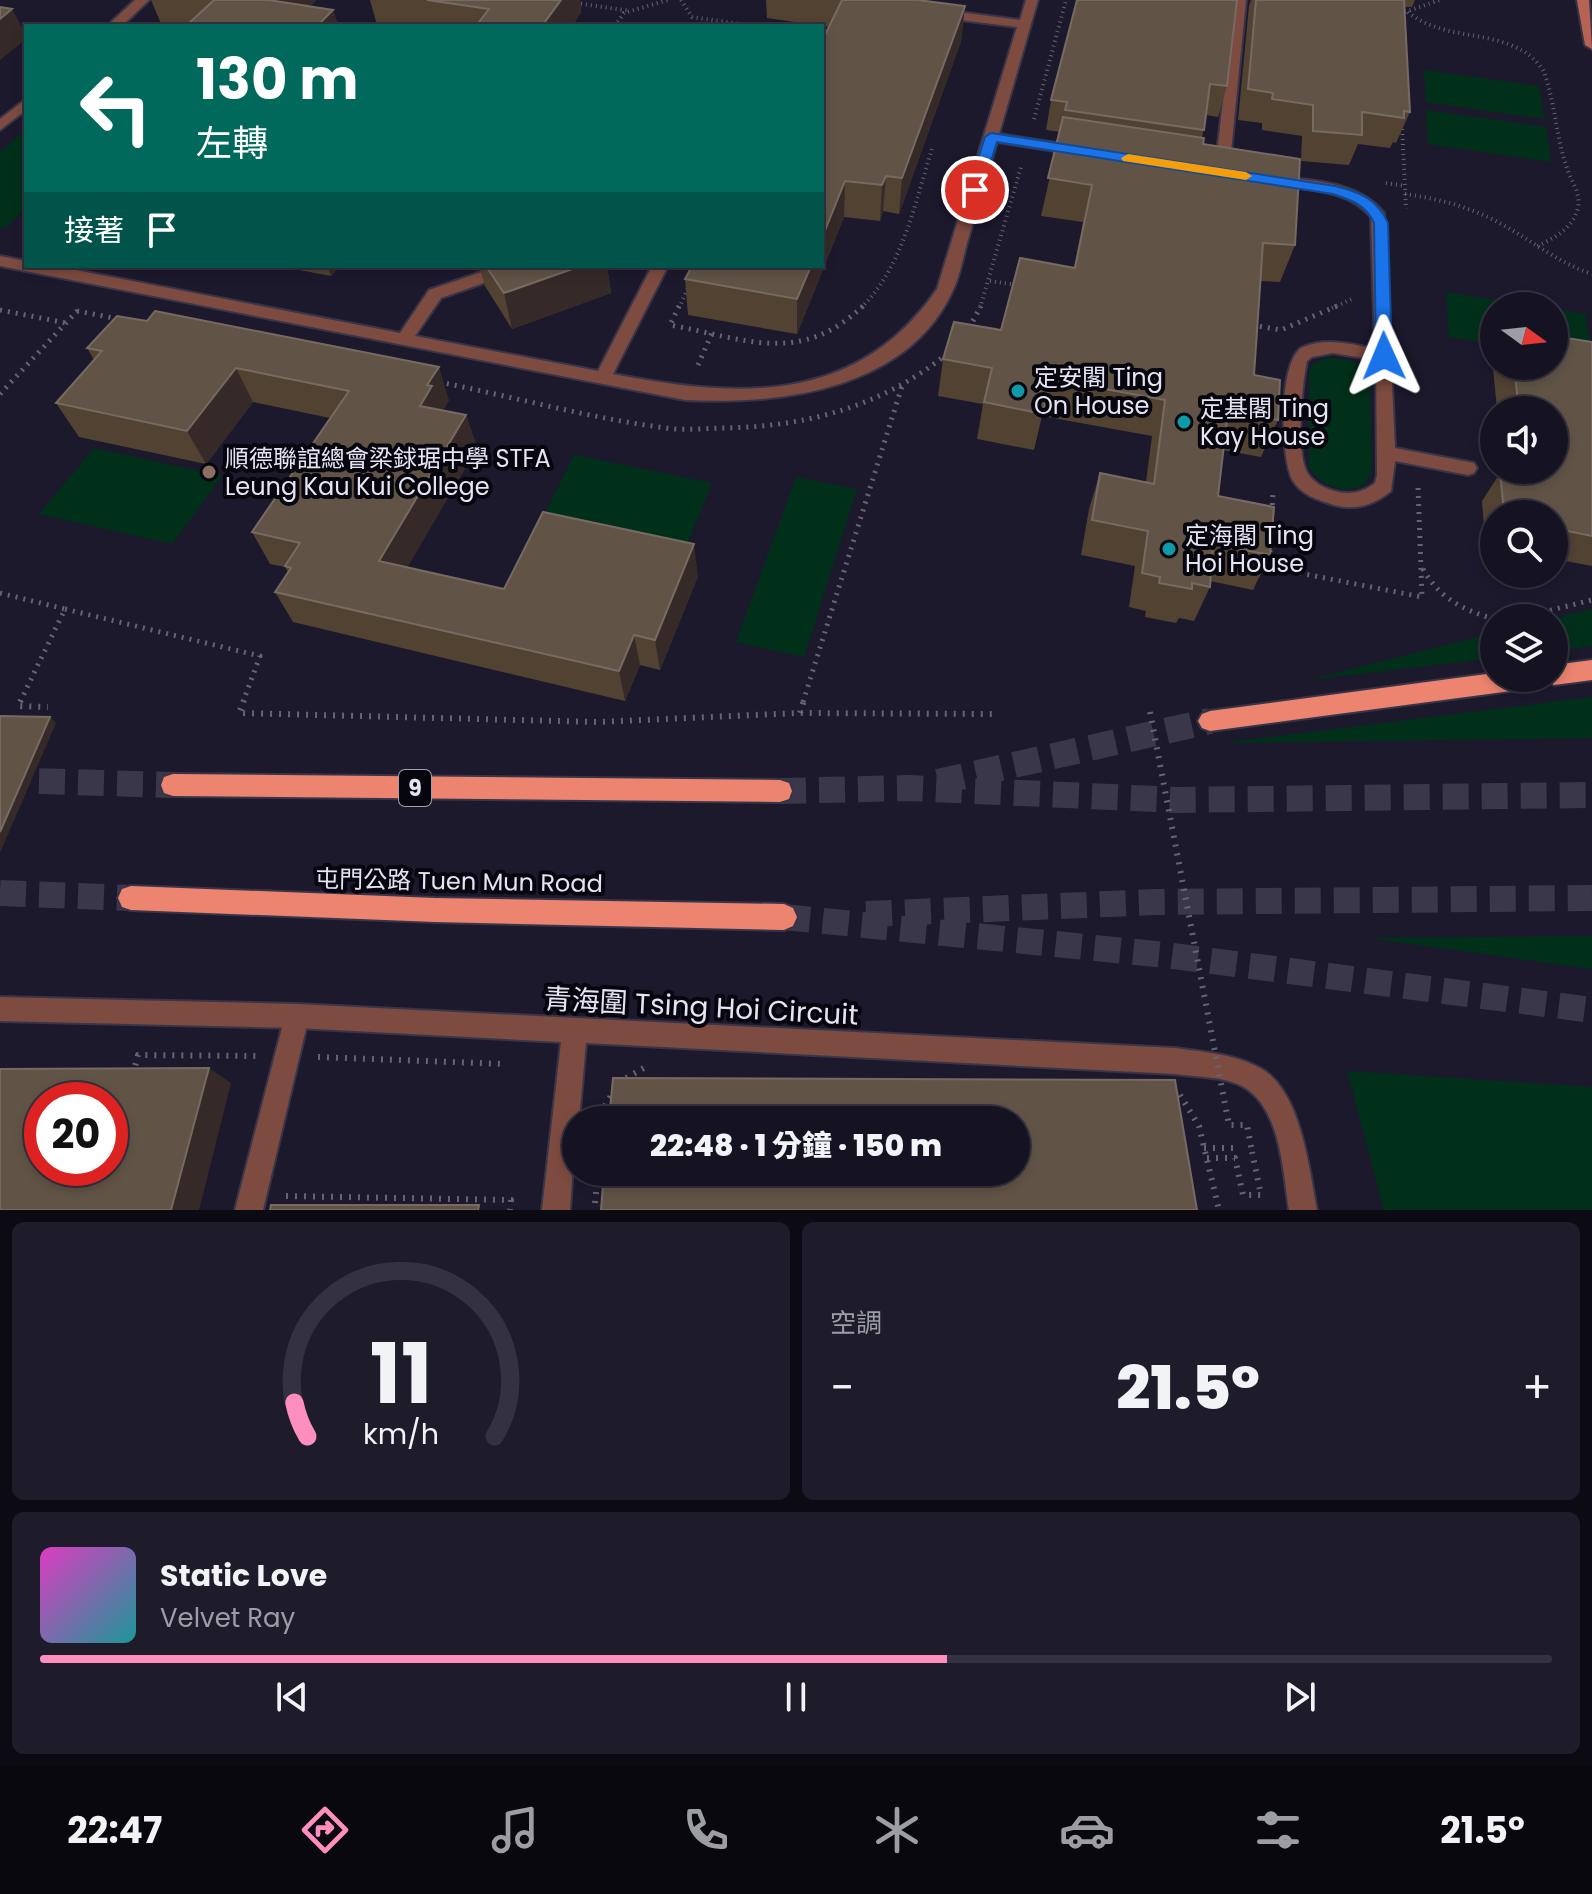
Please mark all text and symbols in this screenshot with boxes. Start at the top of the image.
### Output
text: 130 m [196,40,359,119]
icon: left [64,56,168,160]
text: 左轉 [196,118,268,169]
pin [941,156,1009,224]
icon: arrive [953,168,997,212]
icon: arrive [140,208,184,252]
text: 接著 [64,209,124,252]
north arrow [1480,292,1568,380]
map controls [1480,292,1568,692]
position arrow [1342,314,1426,398]
place label: 定安閣 Ting On House [1034,361,1163,422]
marker: 定安閣 Ting On House [1009,382,1027,400]
place label: 定基閣 Ting Kay House [1200,392,1329,453]
button: sound [1480,396,1568,484]
marker: 定基閣 Ting Kay House [1175,413,1193,431]
place label: 順德聯誼總會梁銶琚中學 STFA Leung Kau Kui College [225,442,551,503]
marker: 順德聯誼總會梁銶琚中學 STFA Leung Kau Kui College [200,463,218,481]
button: search [1480,500,1568,588]
place label: 定海閣 Ting Hoi House [1185,519,1314,580]
marker: 定海閣 Ting Hoi House [1160,540,1178,558]
button: layers [1480,604,1568,692]
road number: 9 [399,770,431,806]
street label: 屯門公路 Tuen Mun Road [315,862,603,900]
street label: 青海圍 Tsing Hoi Circuit [543,979,859,1035]
speed limit sign: 20 [24,1082,128,1186]
text: 22:48 · 1 分鐘 · 150 m [650,1124,942,1167]
text: 空調 [830,1305,882,1341]
text: 11 [370,1316,432,1432]
text: 21.5° [1116,1346,1260,1430]
text: − [830,1357,854,1418]
text: + [1522,1357,1552,1418]
text: km/h [363,1414,439,1454]
text: Static Love [160,1554,327,1597]
text: Velvet Ray [160,1600,295,1636]
icon: previous [270,1675,314,1719]
icon: pause [774,1675,818,1719]
icon: next [1278,1675,1322,1719]
icon: directions [297,1802,353,1858]
icon: music [487,1802,543,1858]
icon: phone [678,1802,734,1858]
icon: climate [869,1802,925,1858]
icon: car [1059,1802,1115,1858]
icon: filters [1250,1802,1306,1858]
text: 22:47 [67,1805,162,1856]
text: 21.5° [1440,1805,1525,1856]

